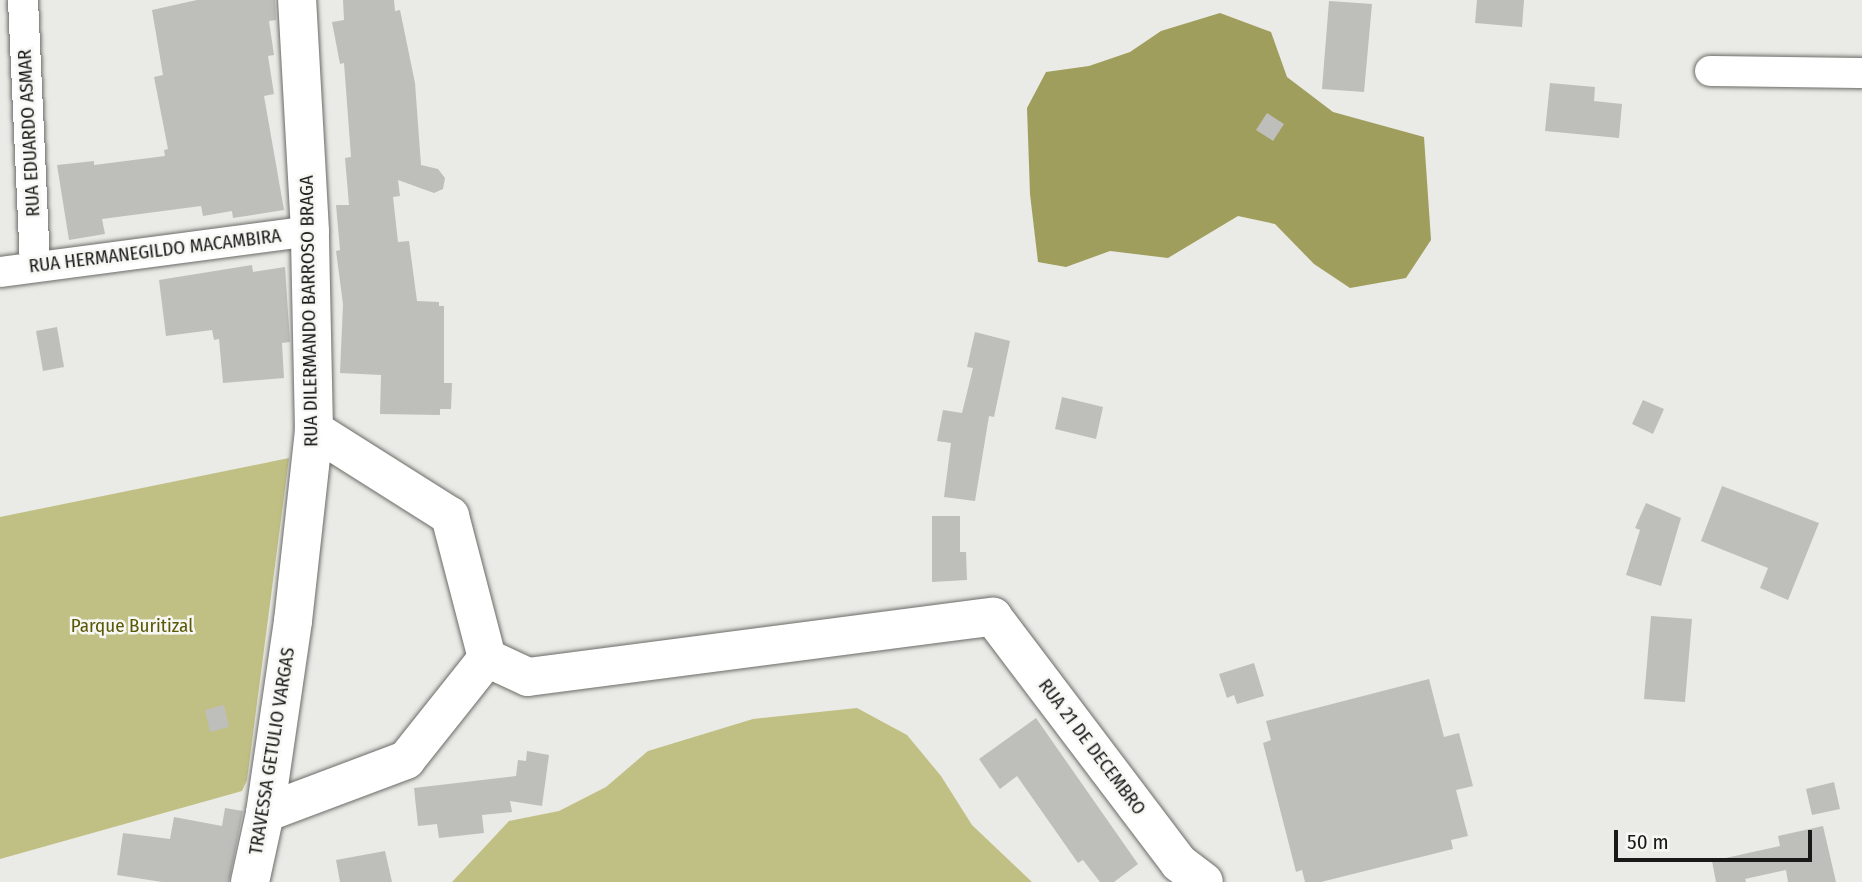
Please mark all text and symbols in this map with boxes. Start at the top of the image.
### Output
street label: RUA EDUARDO ASMAR [13,49,45,217]
street label: RUA DILERMANDO BARROSO BRAGA [295,175,323,447]
street label: RUA HERMANEGILDO MACAMBIRA [28,224,282,278]
park label: Parque Buritizal [71,615,193,637]
street label: TRAVESSA GETULIO VARGAS [244,646,300,856]
street label: RUA 21 DE DECEMBRO [1033,675,1151,819]
scale bar [1617,816,1815,860]
text: 50 m [1627,829,1669,855]

